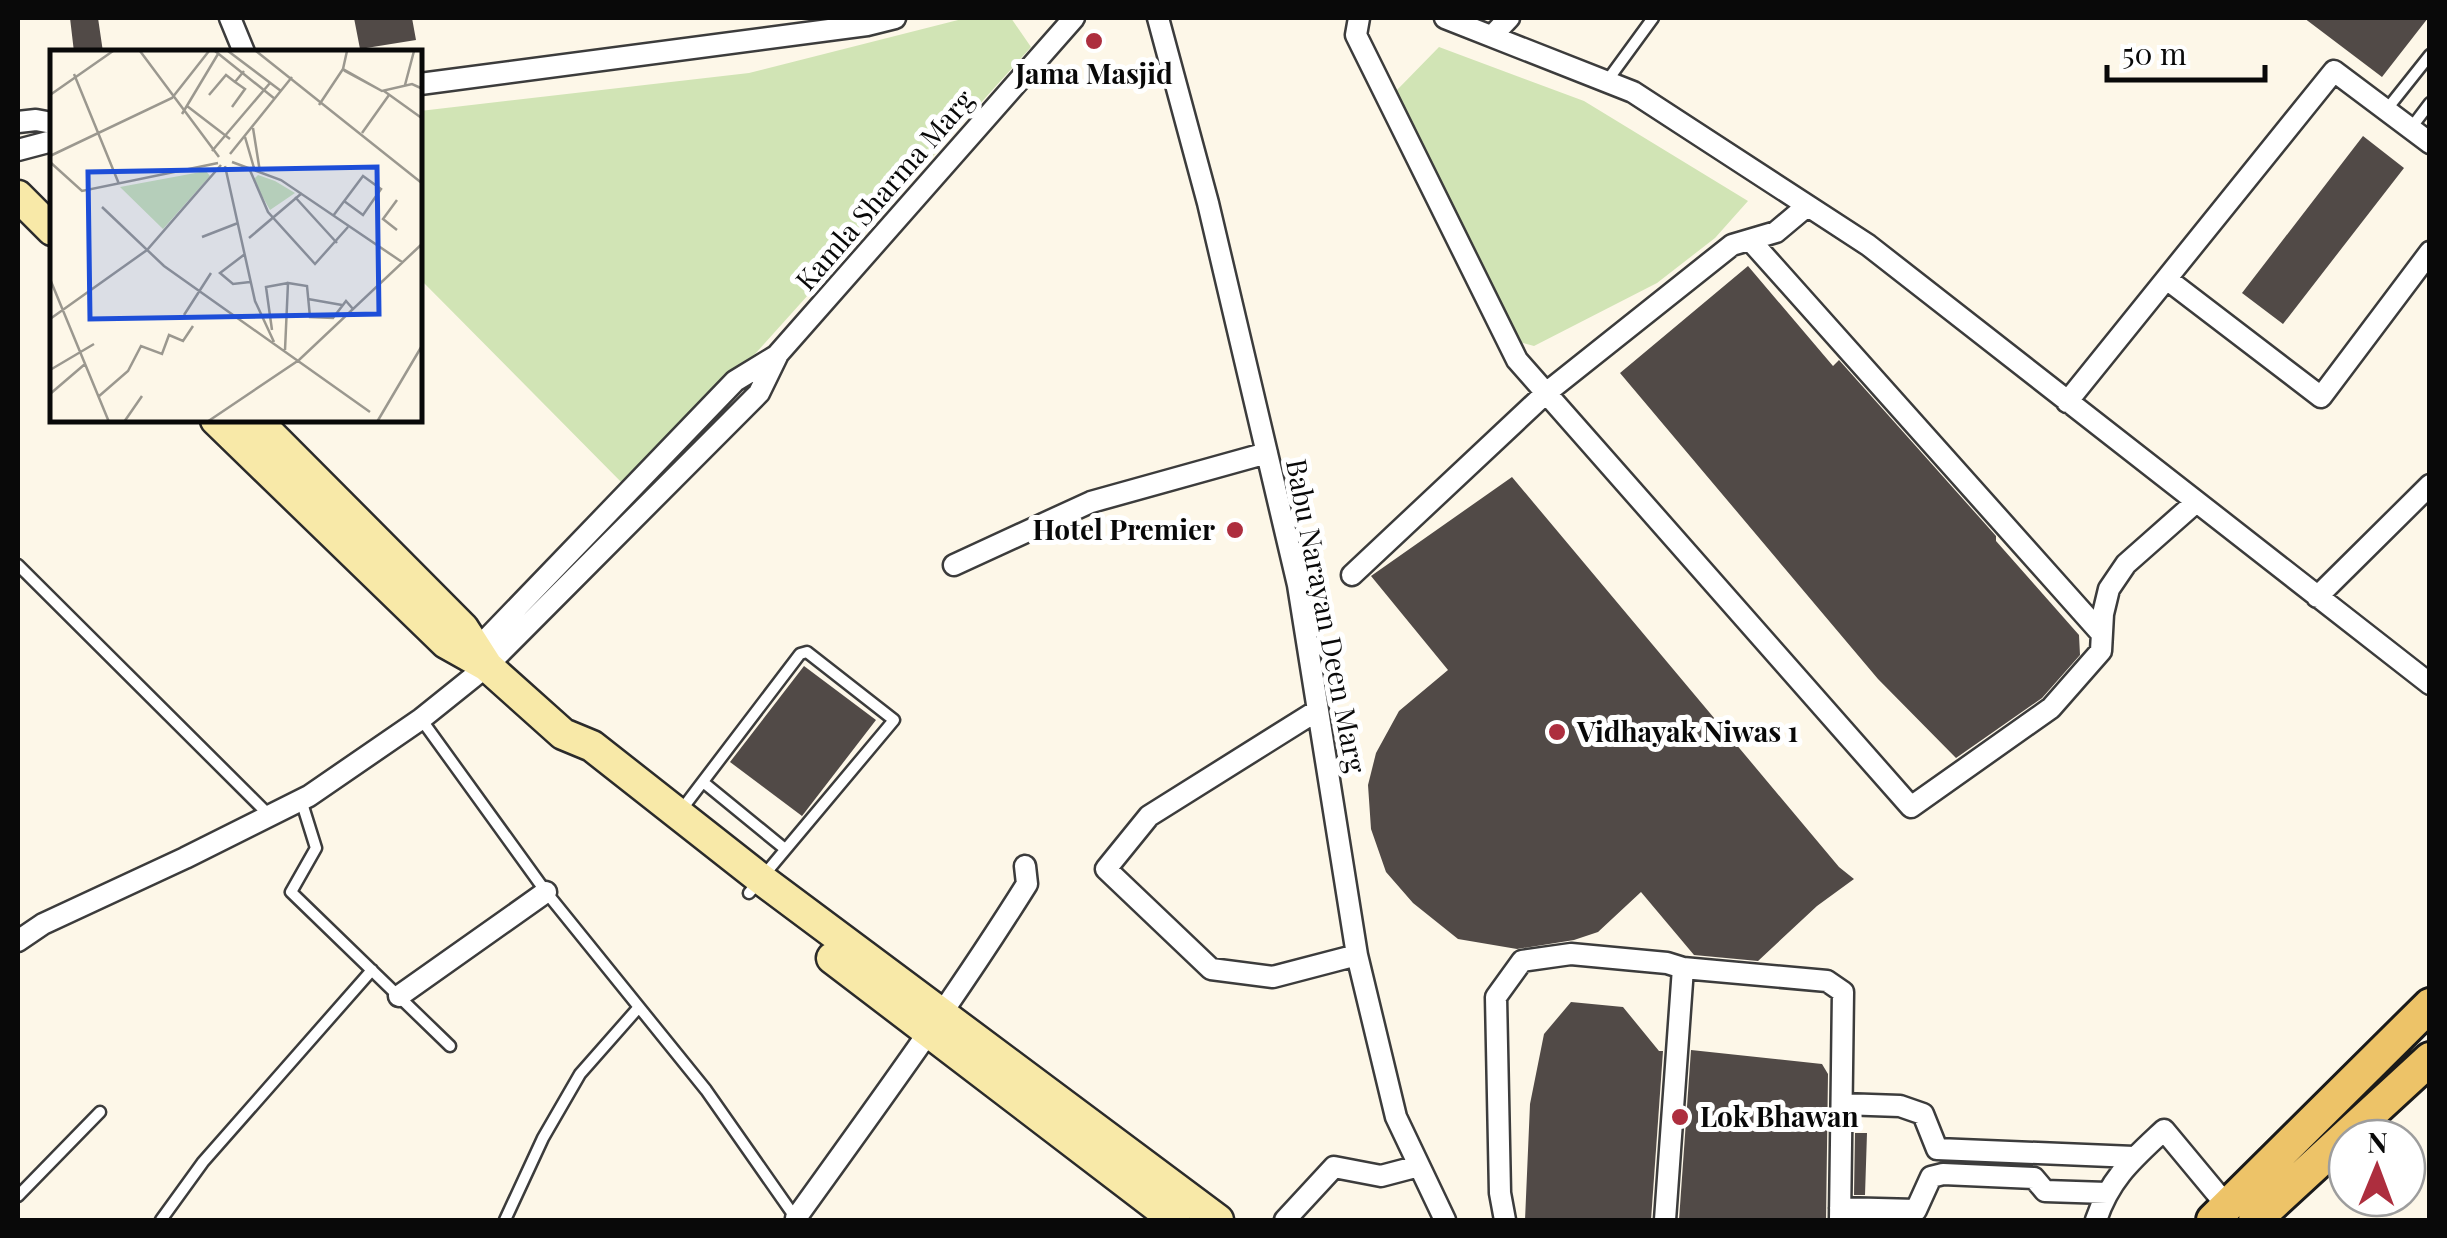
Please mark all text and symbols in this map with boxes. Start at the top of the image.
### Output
scale bar [2107,20,2264,82]
marker: Jama Masjid [1083,30,1105,52]
text: 50 m [2122,33,2187,73]
inset map [50,50,422,422]
place label: Jama Masjid [1014,54,1173,91]
street label: Kamla Sharma Marg [786,81,981,297]
street label: Babu Narayan Deen Marg [1279,456,1376,776]
place label: Hotel Premier [1032,510,1215,547]
marker: Hotel Premier [1224,519,1246,541]
place label: Vidhayak Niwas 1 [1576,712,1798,749]
marker: Vidhayak Niwas 1 [1546,721,1568,743]
place label: Lok Bhawan [1700,1097,1859,1134]
marker: Lok Bhawan [1669,1106,1691,1128]
north arrow [2327,1118,2427,1218]
text: N [2367,1123,2388,1160]

